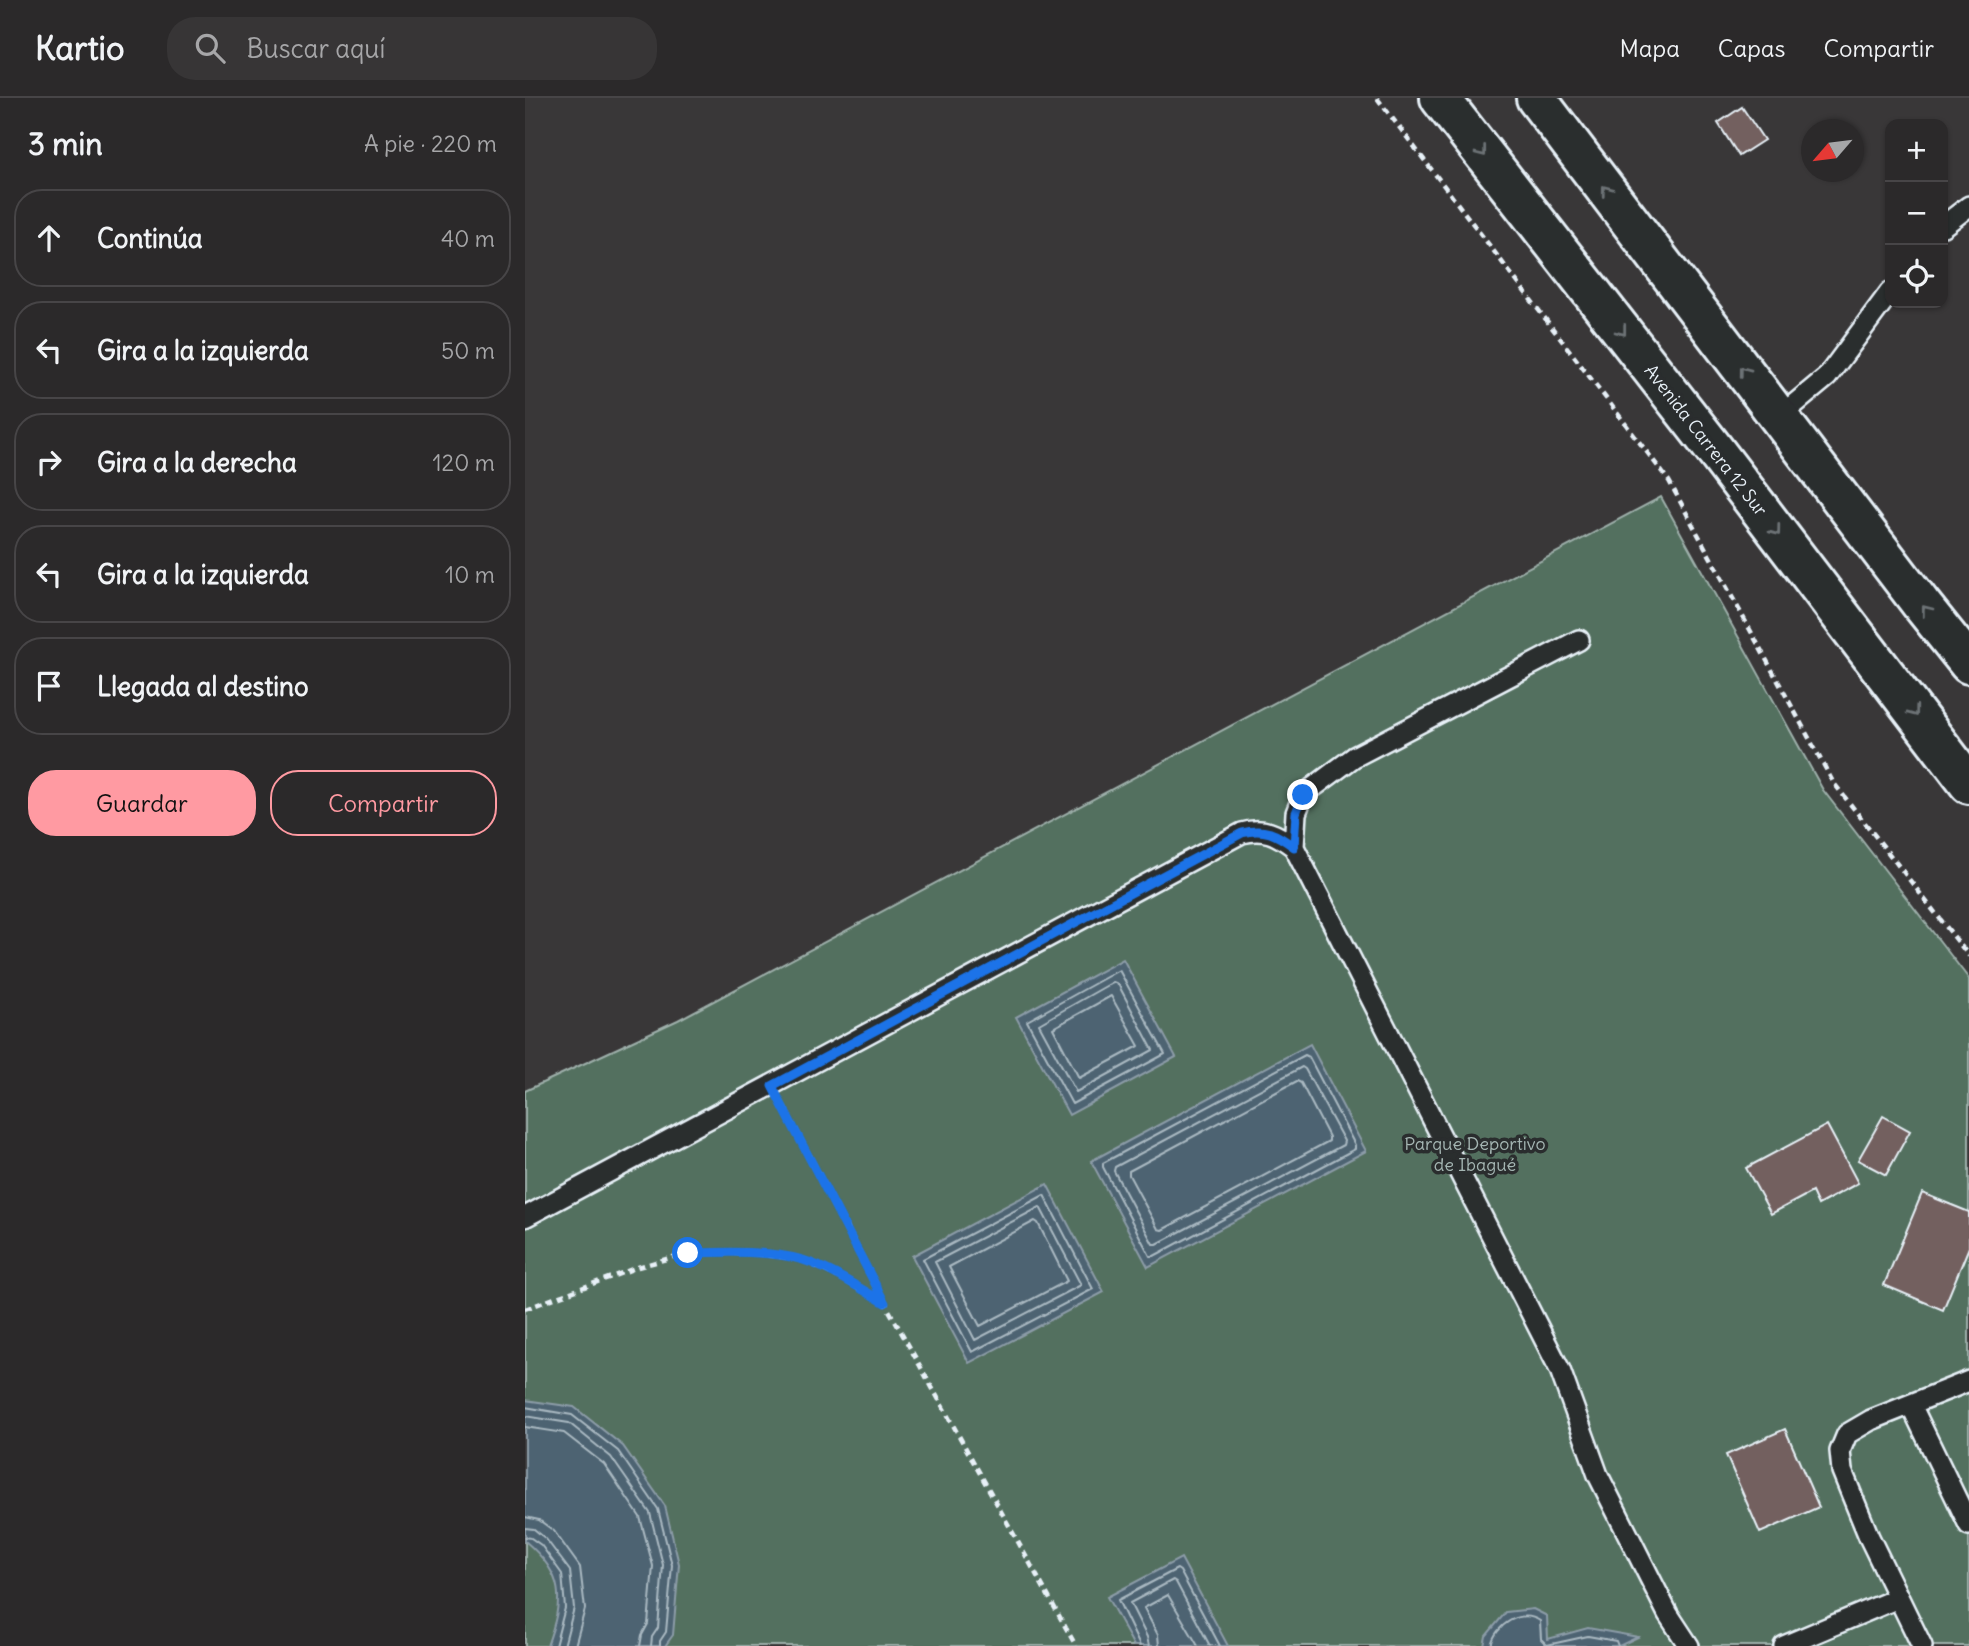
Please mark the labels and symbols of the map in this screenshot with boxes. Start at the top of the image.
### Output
north arrow [1801,119,1864,182]
one-way arrow [1474,144,1487,157]
one-way arrow [1602,185,1615,197]
one-way arrow [1614,324,1627,336]
street label: Avenida Carrera 12 Sur [1640,360,1773,521]
one-way arrow [1740,366,1753,378]
one-way arrow [1768,523,1780,536]
one-way arrow [1922,606,1935,618]
one-way arrow [1905,704,1918,717]
route end [1287,779,1318,810]
park label: Parque Deportivo de Ibagué [1404,1132,1546,1176]
route start [672,1237,703,1268]

